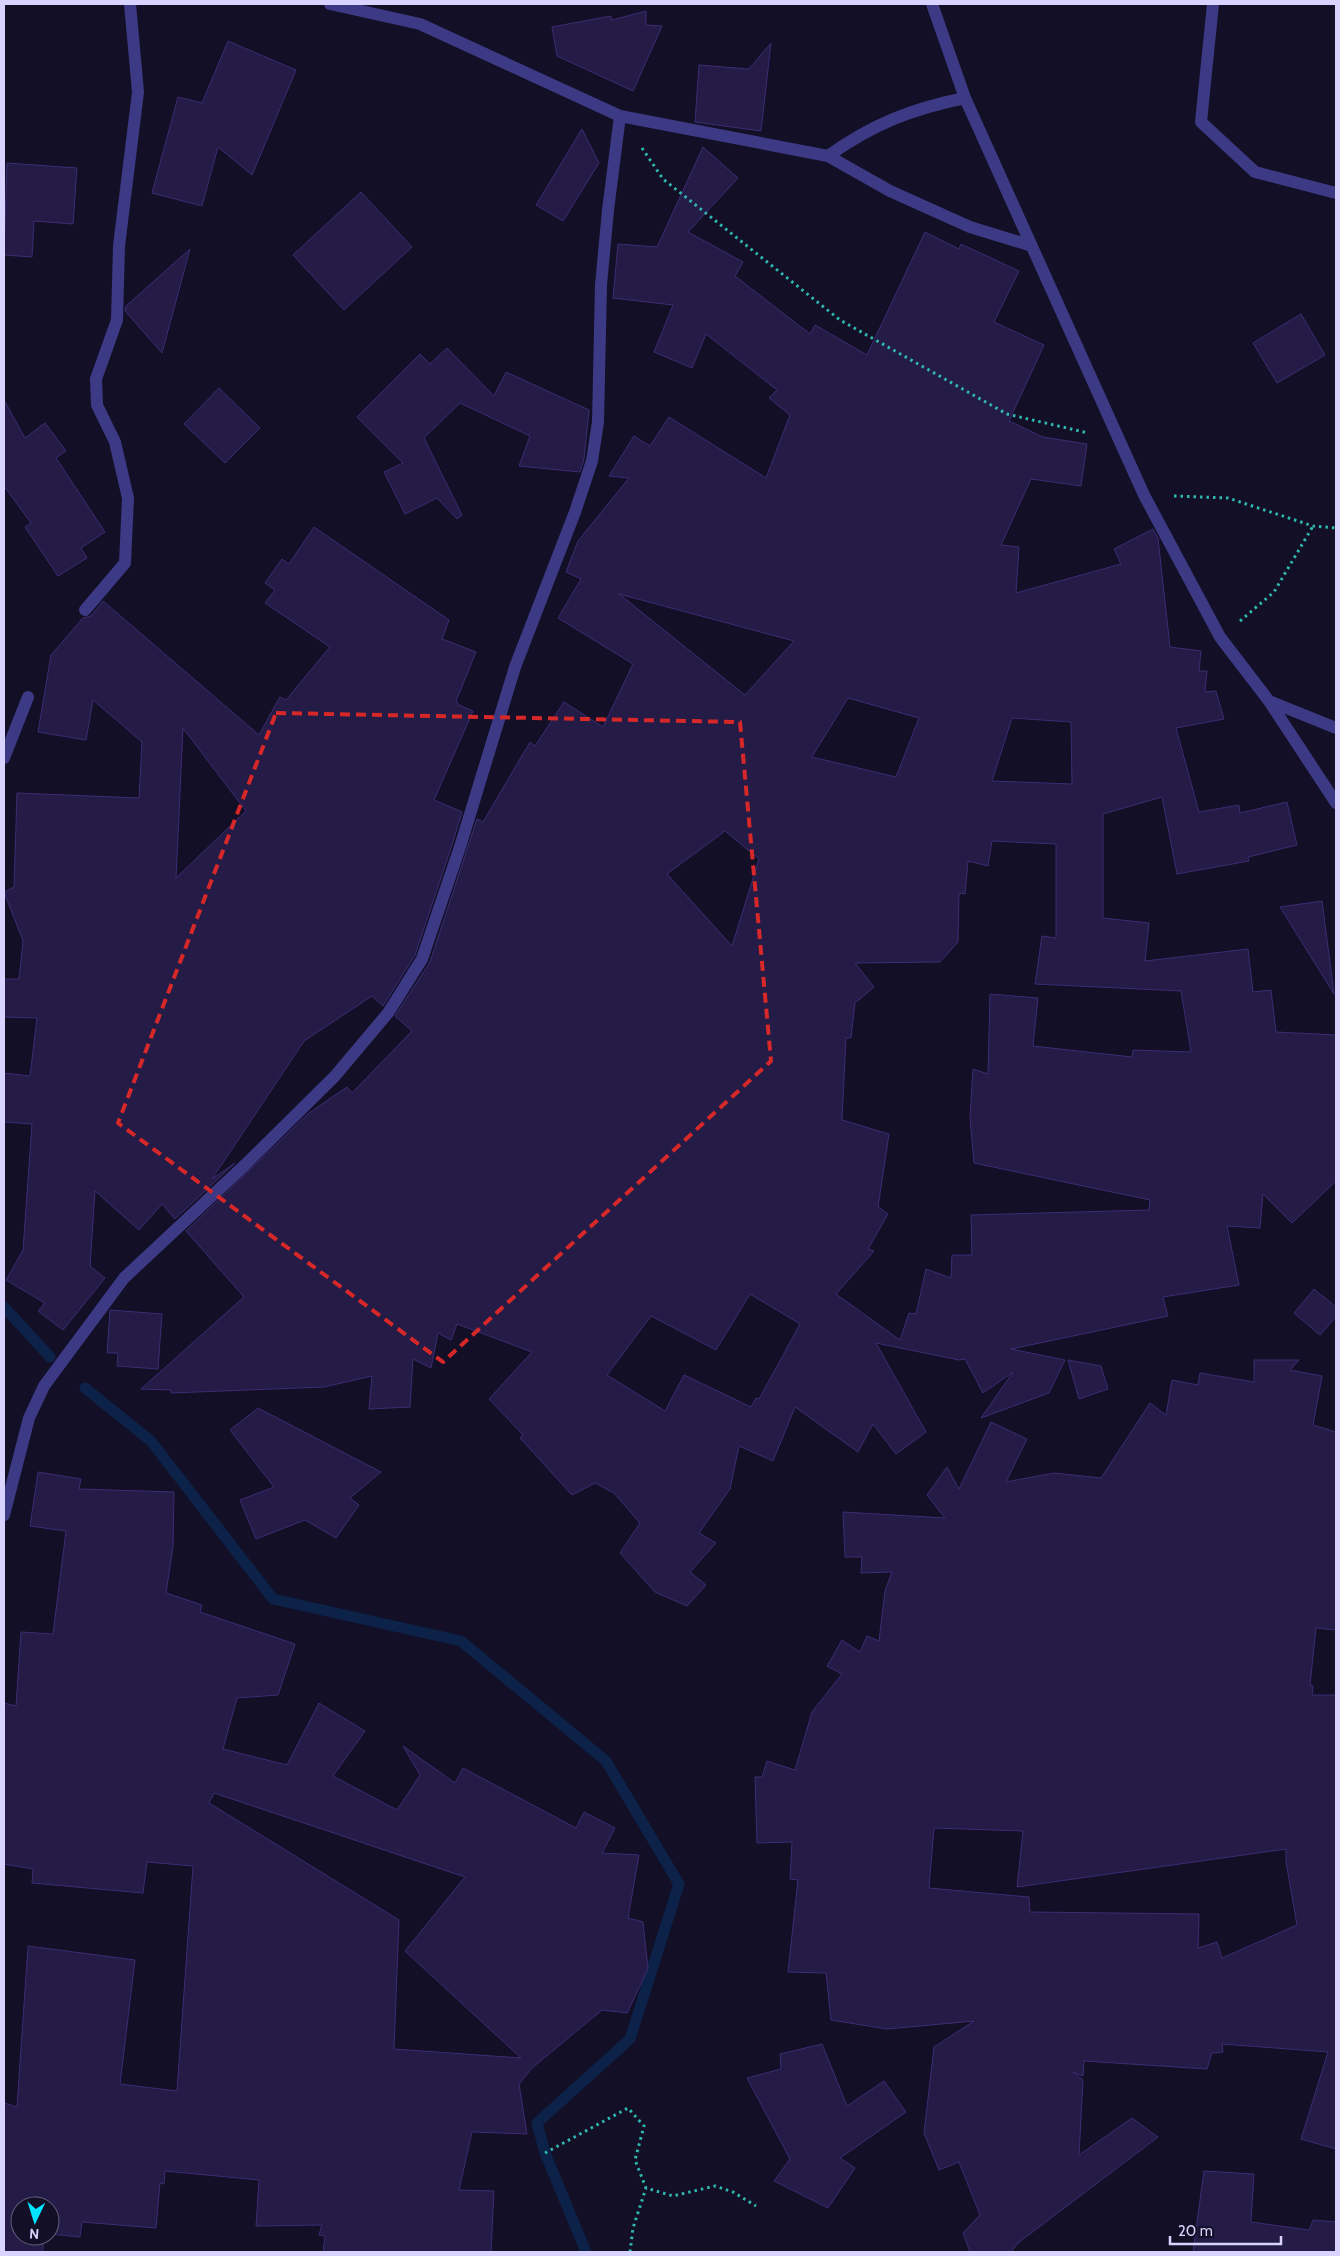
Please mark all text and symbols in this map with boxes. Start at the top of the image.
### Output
north arrow [10,2196,60,2246]
scale bar [1170,2214,1281,2246]
text: 20 m [1178,2222,1213,2240]
text: N [29,2225,40,2243]

